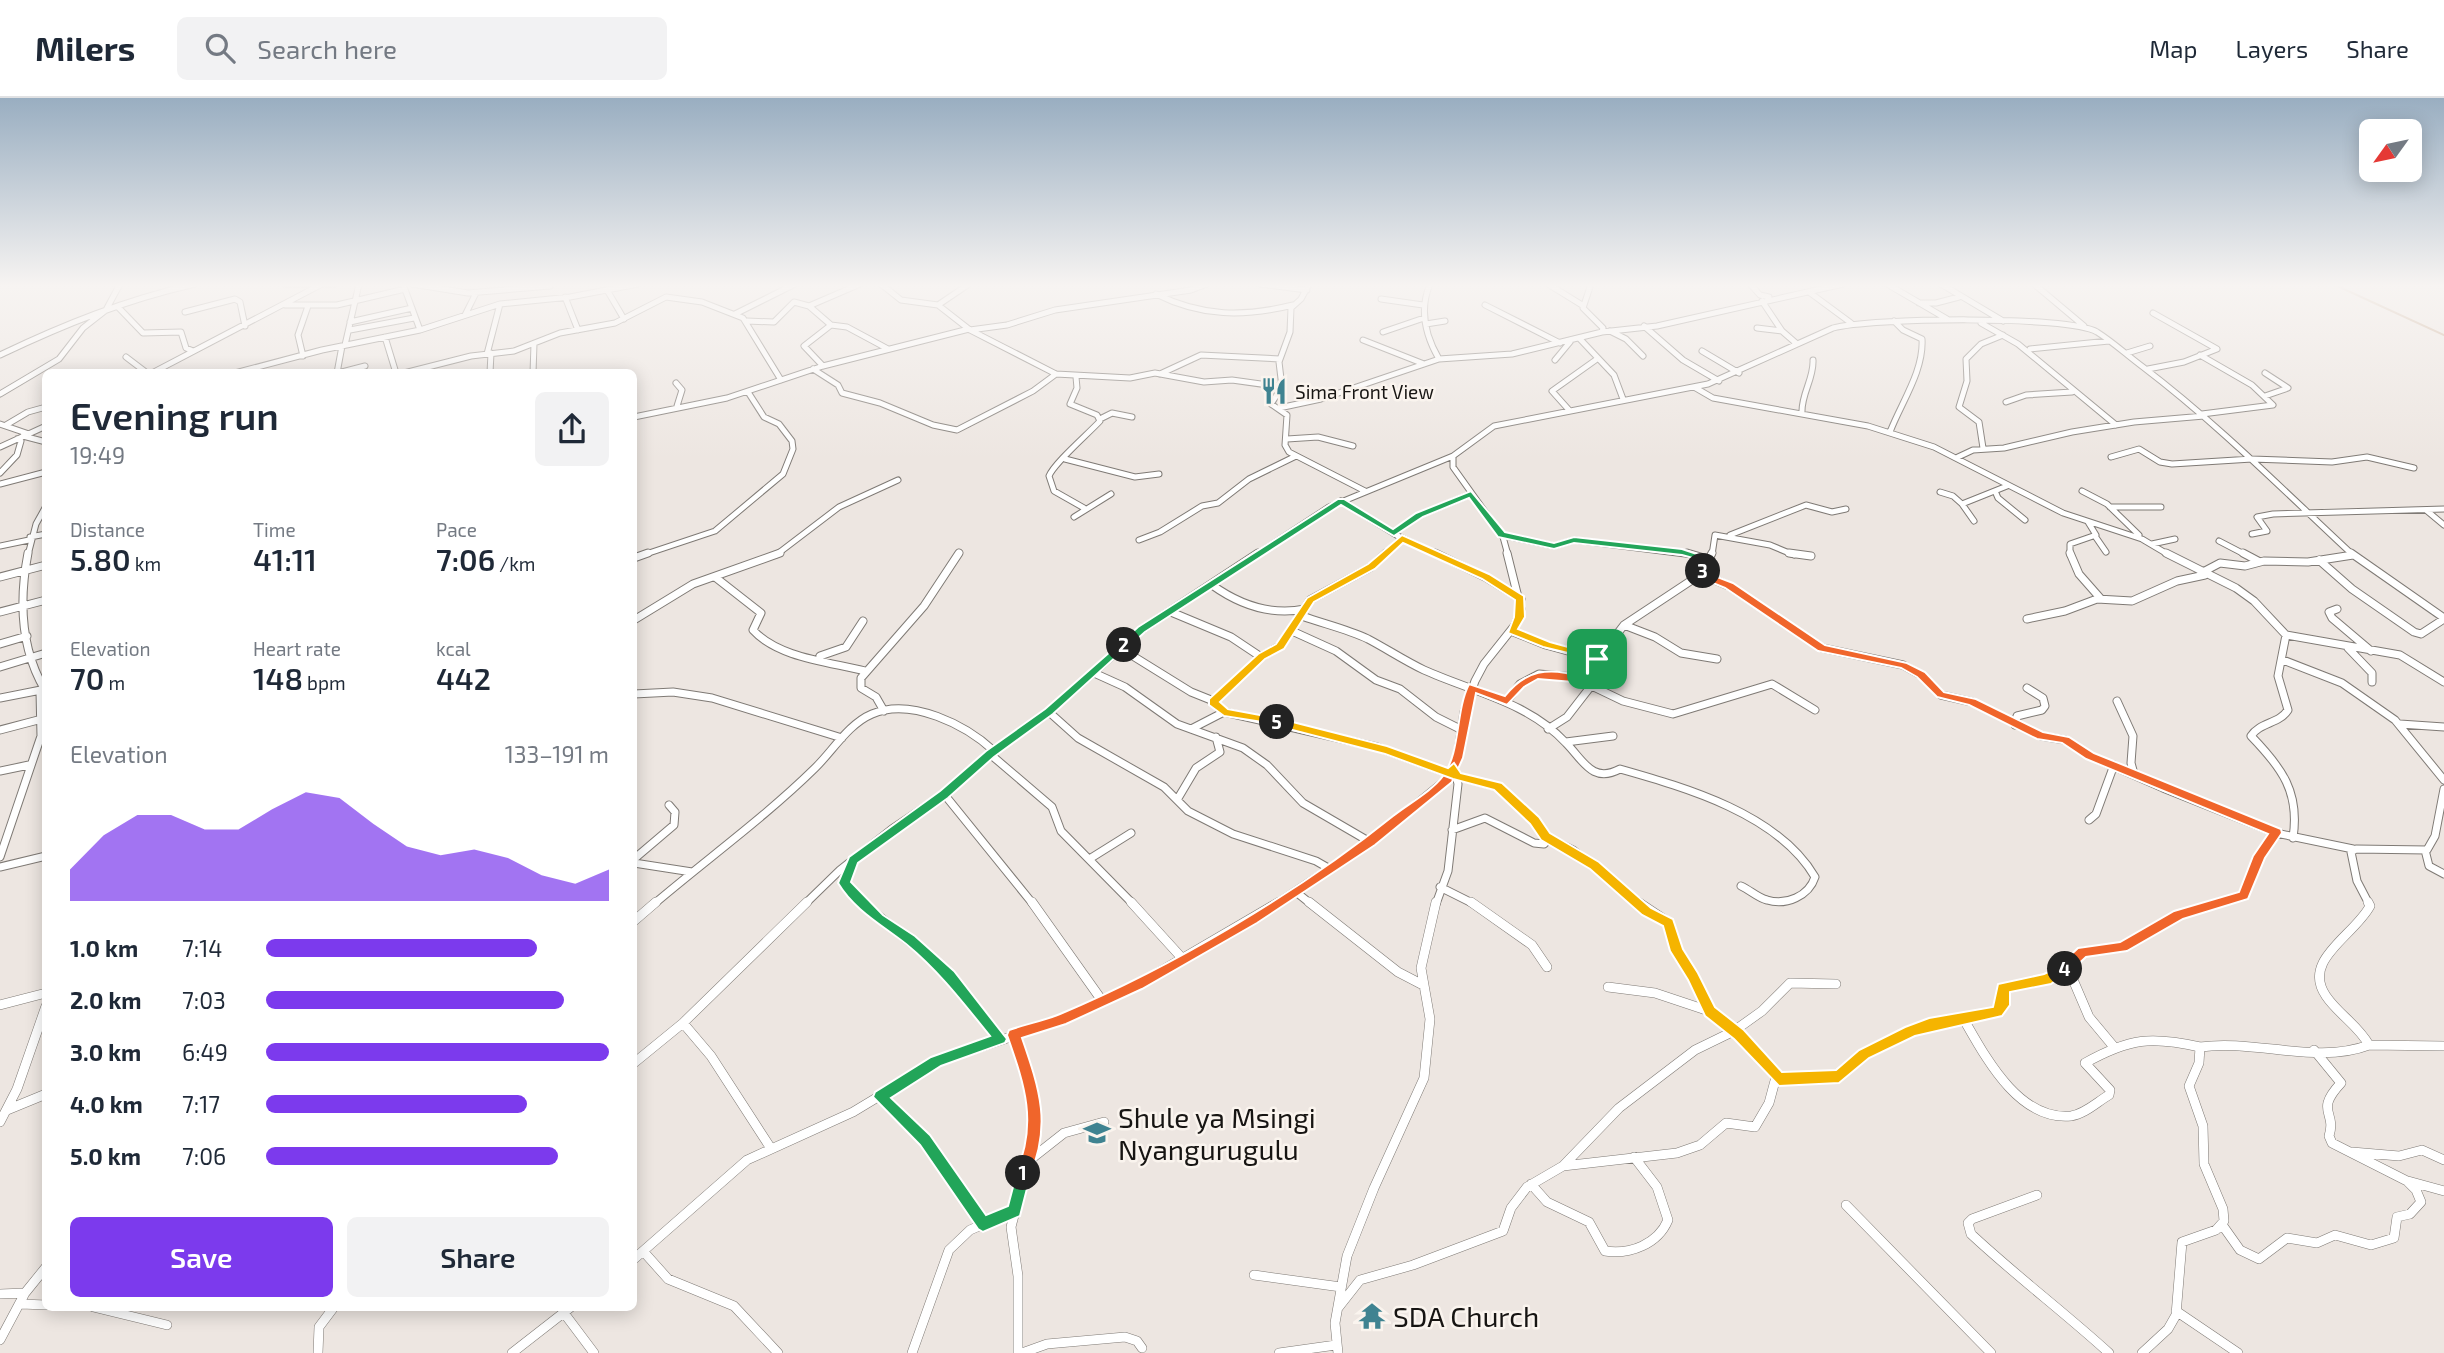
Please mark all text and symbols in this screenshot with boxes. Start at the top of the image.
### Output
search box [177,17,667,80]
text: Milers [35,28,135,68]
icon: search [201,29,239,67]
text: Search here [257,33,397,64]
text: Map [2149,34,2197,63]
text: Layers [2235,34,2308,63]
text: Share [2346,34,2409,63]
north arrow [2359,119,2422,182]
map controls [2359,119,2422,182]
restaurant icon: Sima Front View [1259,376,1289,406]
place label: Sima Front View [1295,380,1434,403]
text: Evening run [70,392,279,438]
button: share [535,392,609,466]
text: 19:49 [70,441,125,469]
text: Distance [70,518,145,541]
text: Time [253,518,296,541]
text: Pace [436,518,477,541]
text: 5.80 [70,541,131,577]
text: 41:11 [253,541,317,577]
text: 7:06 [436,541,495,577]
text: km [131,552,161,575]
text: /km [495,552,536,575]
pin: 3 [1686,554,1720,588]
text: 3 [1697,559,1708,582]
pin: 2 [1106,628,1142,662]
pin [1567,629,1627,689]
text: 2 [1118,633,1129,656]
text: Elevation [70,637,151,660]
text: Heart rate [253,637,341,660]
text: kcal [436,637,471,660]
icon: arrive [1578,640,1616,678]
text: 70 [70,660,104,696]
text: 148 [253,660,303,696]
text: 442 [436,660,491,696]
text: m [104,671,125,694]
text: bpm [303,671,346,694]
pin: 5 [1260,704,1294,740]
text: 5 [1271,710,1282,733]
text: Elevation [70,740,168,768]
text: 133–191 m [505,740,609,768]
text: 1.0 km [70,934,138,962]
text: 7:14 [182,934,223,962]
pin: 4 [2048,952,2082,986]
text: 4 [2058,957,2071,980]
text: 2.0 km [70,986,142,1014]
text: 7:03 [182,986,226,1014]
text: 3.0 km [70,1038,141,1066]
text: 6:49 [182,1038,228,1066]
text: 4.0 km [70,1090,143,1118]
text: 7:17 [182,1090,220,1118]
place label: Shule ya Msingi Nyangurugulu [1118,1100,1316,1166]
school or university icon: Shule ya Msingi Nyangurugulu [1082,1118,1112,1148]
text: 5.0 km [70,1142,141,1170]
text: 7:06 [182,1142,226,1170]
pin: 1 [1006,1156,1040,1190]
text: 1 [1018,1161,1027,1184]
button: Save [70,1217,333,1297]
button: Share [347,1217,609,1297]
place label: SDA Church [1393,1299,1539,1333]
temple icon: SDA Church [1357,1301,1387,1331]

